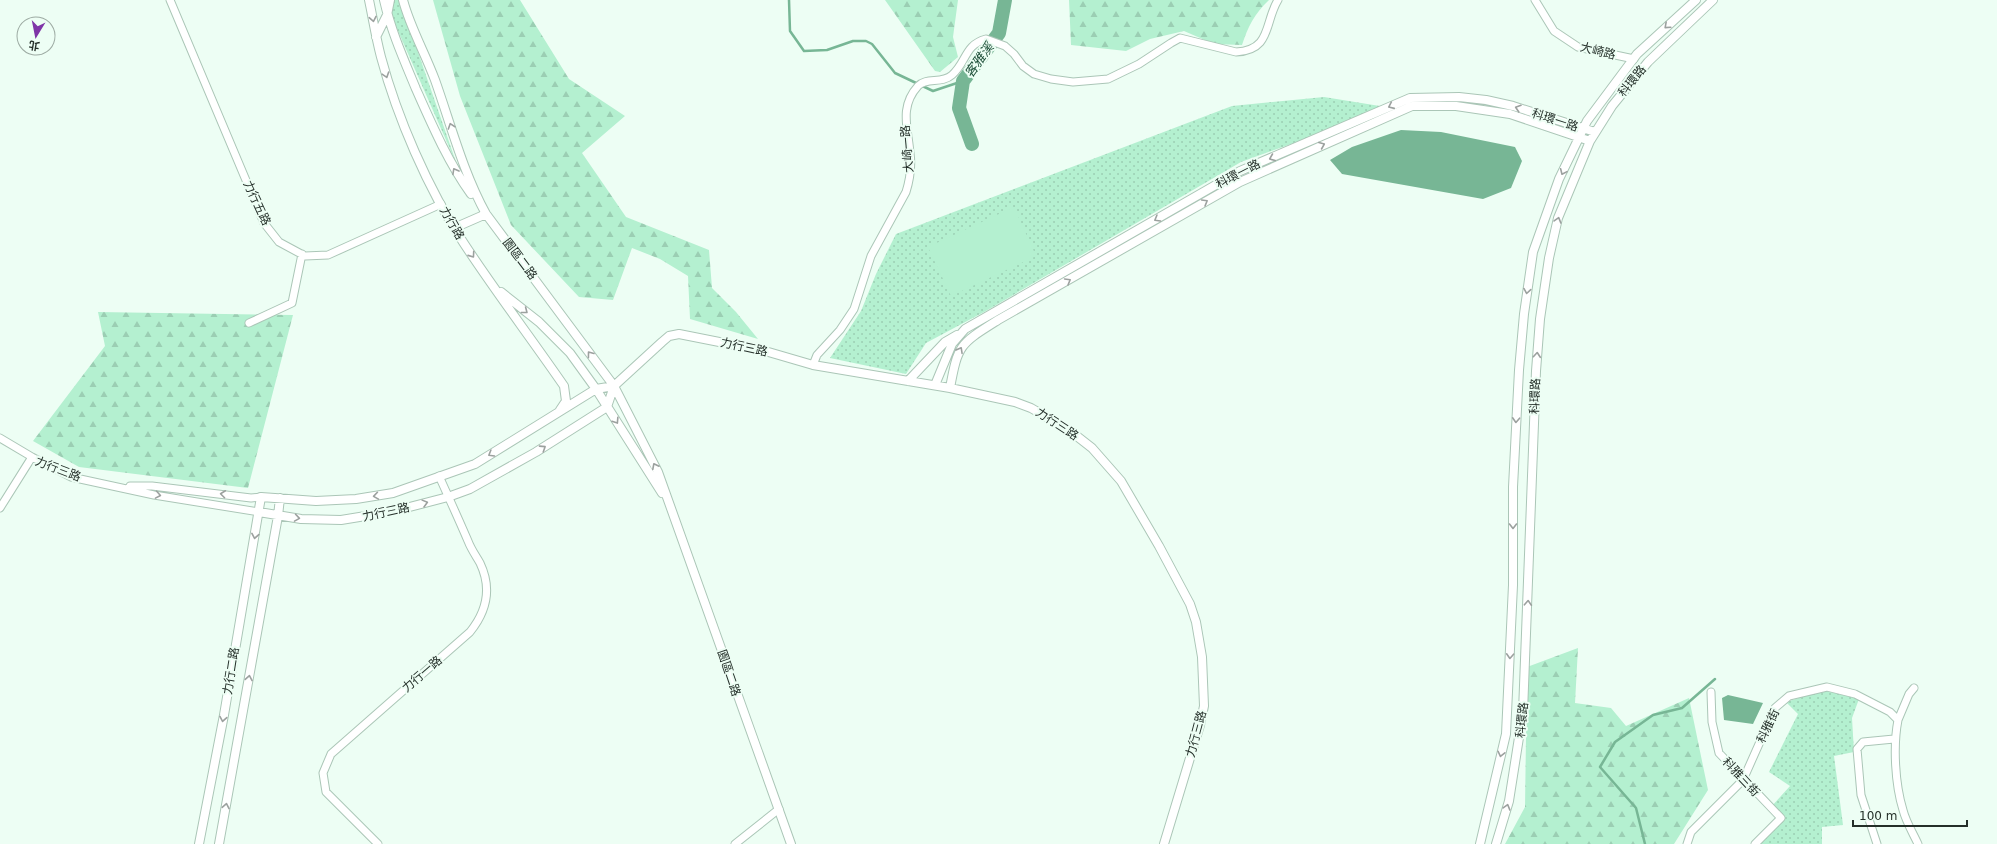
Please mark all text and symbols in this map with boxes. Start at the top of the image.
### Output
one-way arrow [368,15,376,22]
north arrow [16,16,56,56]
one-way arrow [1664,21,1672,29]
text: 北 [28,38,41,53]
water label: 客雅溪 [961,38,998,80]
street label: 大崎路 [1579,40,1617,62]
street label: 科環路 [1615,63,1649,99]
one-way arrow [381,71,390,78]
one-way arrow [1387,101,1395,109]
one-way arrow [1515,104,1522,112]
street label: 科環一路 [1530,106,1580,134]
one-way arrow [447,123,455,130]
street label: 大崎一路 [898,124,916,174]
one-way arrow [1318,141,1325,149]
one-way arrow [1268,153,1276,161]
street label: 科環一路 [1213,157,1263,191]
one-way arrow [453,168,460,175]
one-way arrow [1559,169,1567,176]
street label: 力行五路 [241,178,273,228]
one-way arrow [1201,200,1208,207]
street label: 力行路 [437,204,467,242]
one-way arrow [1154,215,1161,222]
one-way arrow [1553,217,1562,224]
street label: 園區二路 [500,236,540,282]
one-way arrow [467,251,474,258]
one-way arrow [1064,279,1071,286]
one-way arrow [1523,288,1532,294]
one-way arrow [521,306,528,313]
street label: 力行三路 [719,335,769,359]
one-way arrow [955,347,962,355]
one-way arrow [588,352,595,359]
one-way arrow [1533,352,1542,358]
street label: 科環路 [1527,378,1543,414]
street label: 力行三路 [1033,405,1081,443]
one-way arrow [611,417,619,424]
one-way arrow [1512,417,1521,423]
one-way arrow [538,446,545,453]
one-way arrow [488,450,495,457]
street label: 力行三路 [33,454,83,484]
one-way arrow [652,463,660,470]
one-way arrow [155,490,161,499]
one-way arrow [220,490,226,499]
one-way arrow [372,491,379,500]
one-way arrow [422,499,429,507]
street label: 力行三路 [361,500,411,524]
one-way arrow [294,513,300,522]
one-way arrow [1509,523,1517,529]
one-way arrow [251,532,259,539]
one-way arrow [1524,600,1533,606]
street label: 力行二路 [220,646,242,696]
street label: 園區二路 [715,648,743,698]
street label: 力行一路 [399,653,445,695]
one-way arrow [1505,653,1514,659]
one-way arrow [245,675,253,681]
street label: 科環路 [1513,701,1531,739]
street label: 科雅街 [1754,707,1782,745]
street label: 力行三路 [1183,709,1209,759]
one-way arrow [219,716,228,722]
one-way arrow [1498,750,1506,757]
street label: 科雅三街 [1720,755,1762,799]
scale bar [1853,802,1967,828]
one-way arrow [222,803,230,809]
one-way arrow [1502,803,1511,810]
text: 100 m [1859,809,1897,823]

